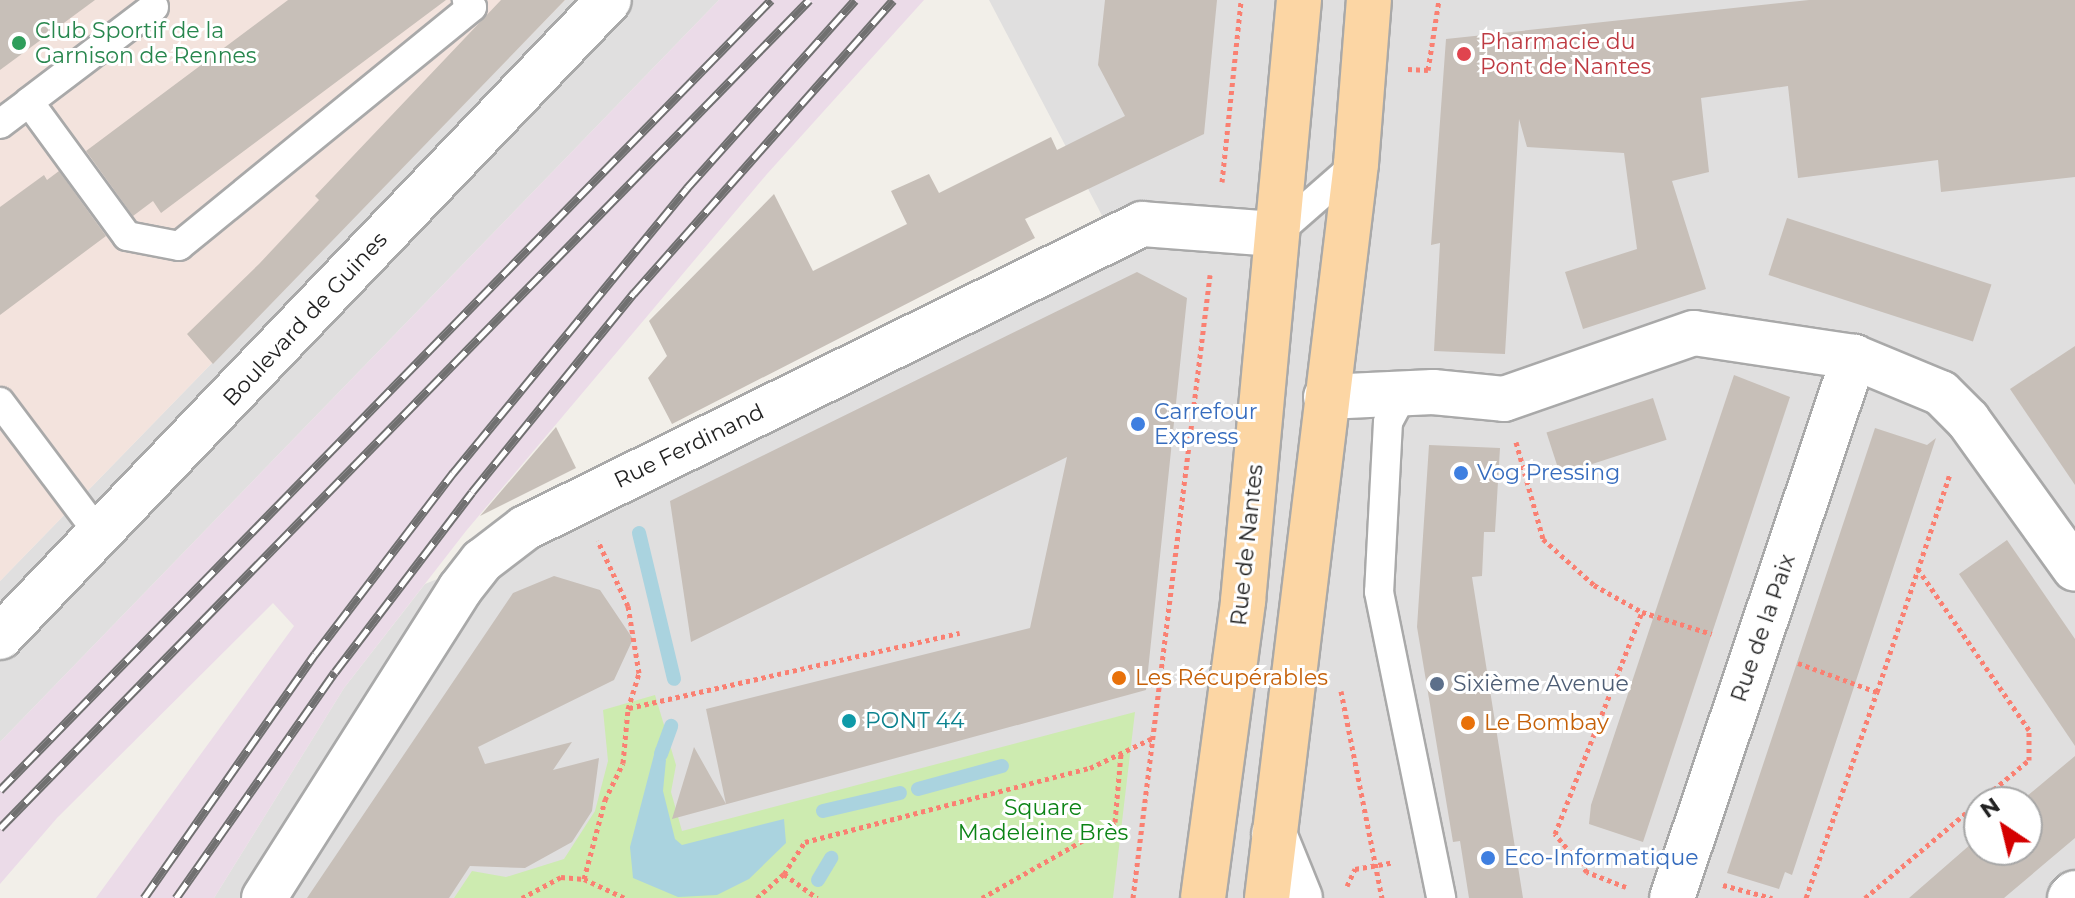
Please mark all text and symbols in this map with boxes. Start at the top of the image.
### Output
place label: Club Sportif de la Garnison de Rennes [35,17,257,68]
place label: Pharmacie du Pont de Nantes [1480,28,1651,80]
marker: Club Sportif de la Garnison de Rennes [10,34,28,52]
marker: Pharmacie du Pont de Nantes [1455,45,1473,63]
street label: Boulevard de Guines [217,226,393,412]
street label: Rue Ferdinand [610,398,768,494]
place label: Carrefour Express [1154,398,1258,450]
marker: Carrefour Express [1129,415,1147,433]
place label: Vog Pressing [1477,460,1620,486]
street label: Rue de Nantes [1225,463,1269,627]
marker: Vog Pressing [1452,464,1470,482]
street label: Rue de la Paix [1725,551,1801,705]
place label: Les Récupérables [1135,665,1328,691]
marker: Les Récupérables [1110,669,1128,687]
place label: Sixième Avenue [1453,671,1629,697]
marker: Sixième Avenue [1428,675,1446,693]
place label: PONT 44 [865,708,965,734]
place label: Le Bombay [1484,710,1609,736]
marker: PONT 44 [840,712,858,730]
marker: Le Bombay [1459,714,1477,732]
north arrow [1963,786,2043,866]
text: N [1975,791,2005,824]
park label: Square Madeleine Brès [958,794,1128,846]
place label: Eco-Informatique [1504,845,1699,871]
marker: Eco-Informatique [1479,849,1497,867]

